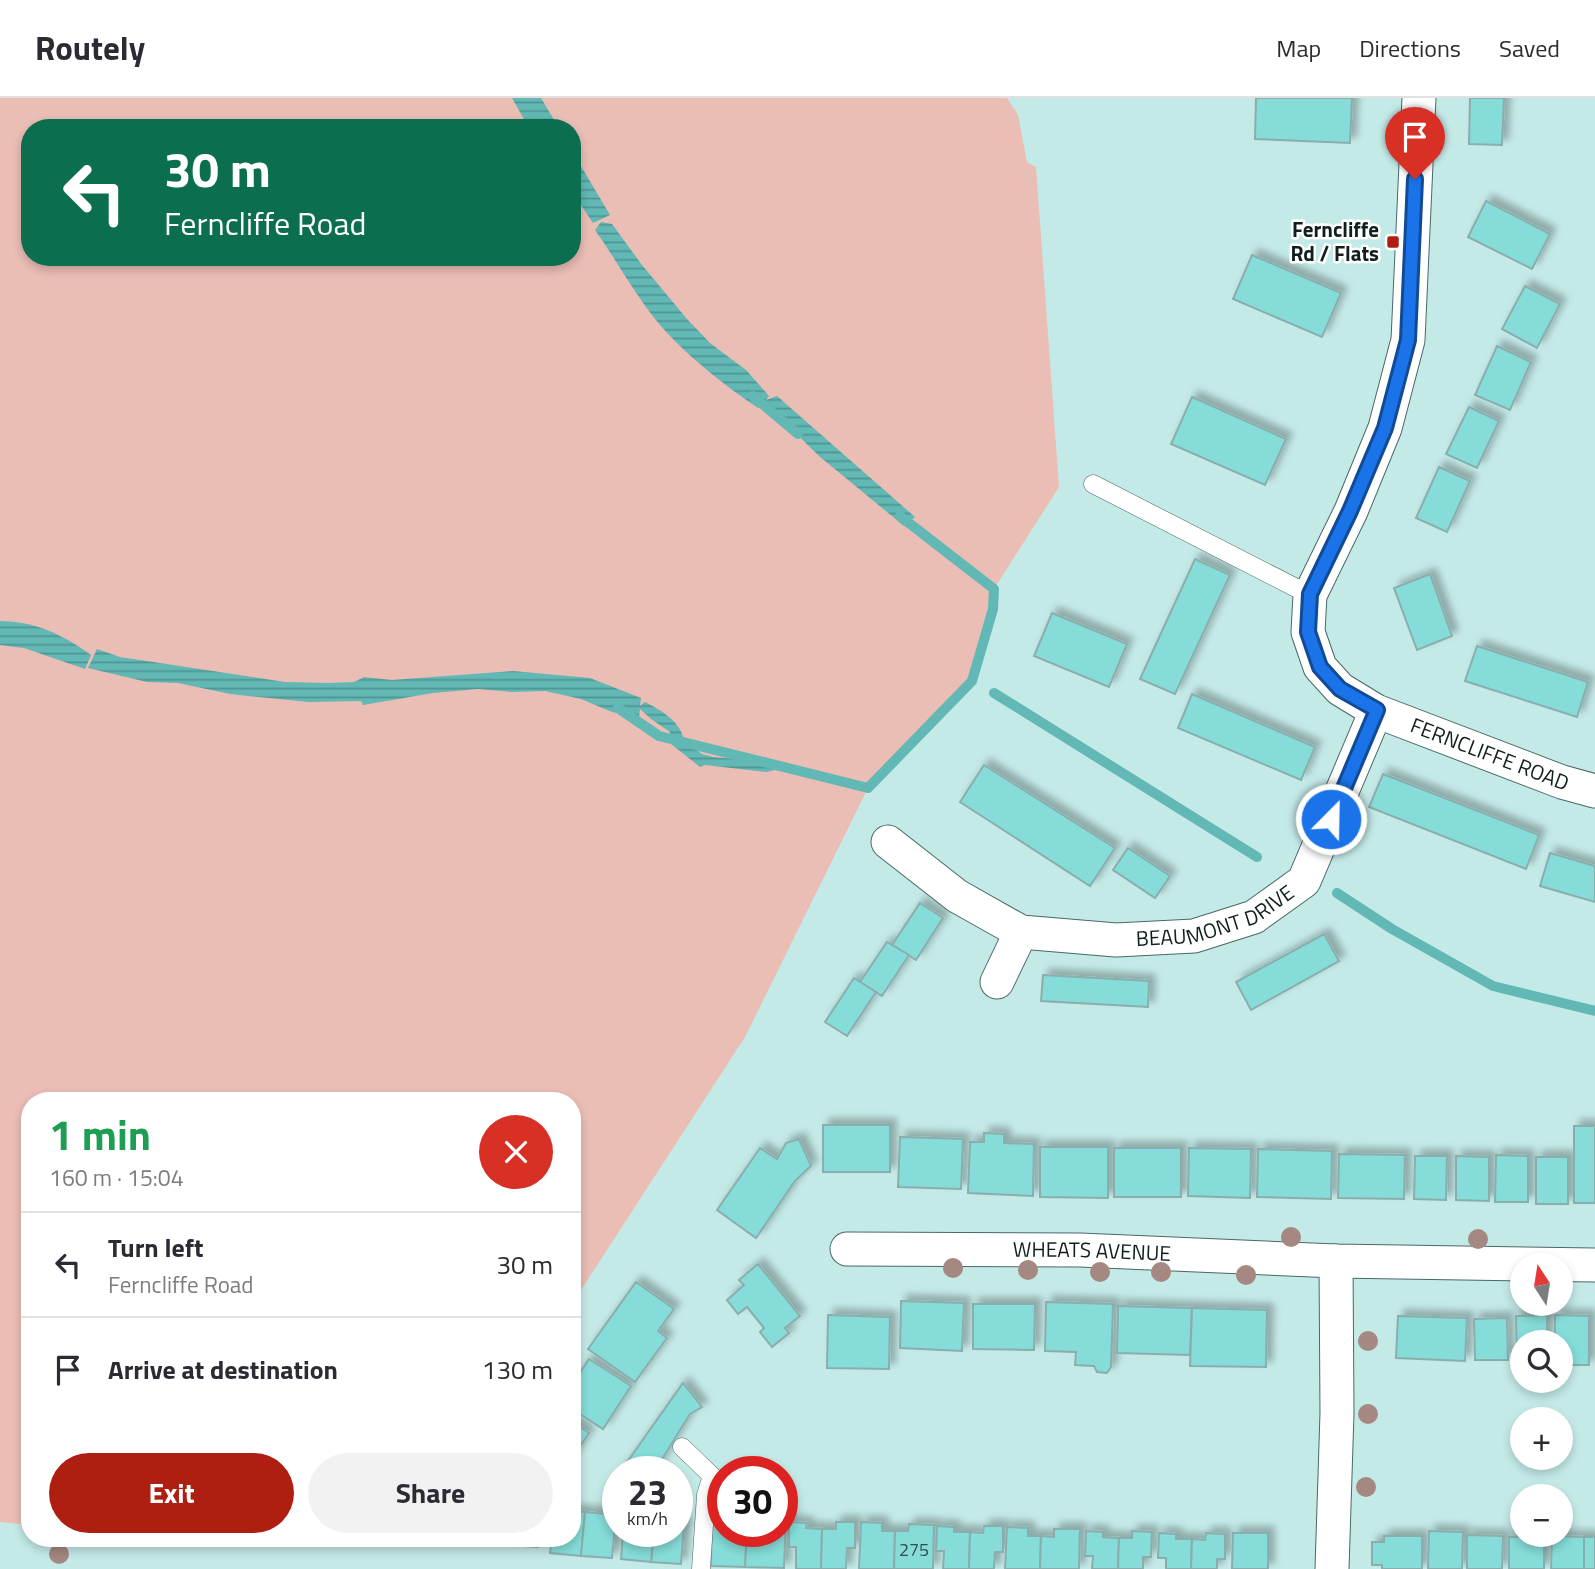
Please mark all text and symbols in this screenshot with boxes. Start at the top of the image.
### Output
text: Routely [35,23,145,73]
text: Map [1276,30,1321,66]
text: Directions [1359,30,1461,66]
text: Saved [1499,30,1560,66]
pin [1385,107,1445,179]
icon: arrive [1396,118,1434,156]
text: 30 m [164,131,271,206]
icon: left [49,147,140,238]
text: Ferncliffe Road [164,199,366,247]
place label: Ferncliffe Rd / Flats [1290,213,1379,269]
marker: Ferncliffe Rd / Flats [1385,234,1401,250]
street label: FERNCLIFFE ROAD [1406,709,1574,798]
position arrow [1294,782,1368,856]
street label: BEAUMONT DRIVE [1135,876,1300,954]
text: 1 min [49,1102,151,1166]
button: close [479,1115,553,1189]
text: 160 m · 15:04 [49,1160,184,1195]
text: Turn left [108,1228,203,1267]
street label: WHEATS AVENUE [1013,1233,1172,1269]
text: 30 m [496,1245,553,1284]
icon: left [49,1246,87,1284]
north arrow [1510,1253,1573,1316]
map controls [1510,1253,1573,1547]
text: Ferncliffe Road [108,1267,253,1302]
button: search [1510,1330,1573,1393]
text: Arrive at destination [108,1350,338,1389]
text: 130 m [482,1350,553,1389]
icon: arrive [49,1351,87,1389]
button: + [1510,1407,1573,1470]
button: Exit [49,1453,294,1533]
button: Share [308,1453,553,1533]
speed limit sign: 30 [707,1456,798,1547]
text: 23 [628,1465,667,1519]
button: − [1510,1484,1573,1547]
text: km/h [627,1505,668,1532]
house number: 275 [899,1536,929,1563]

